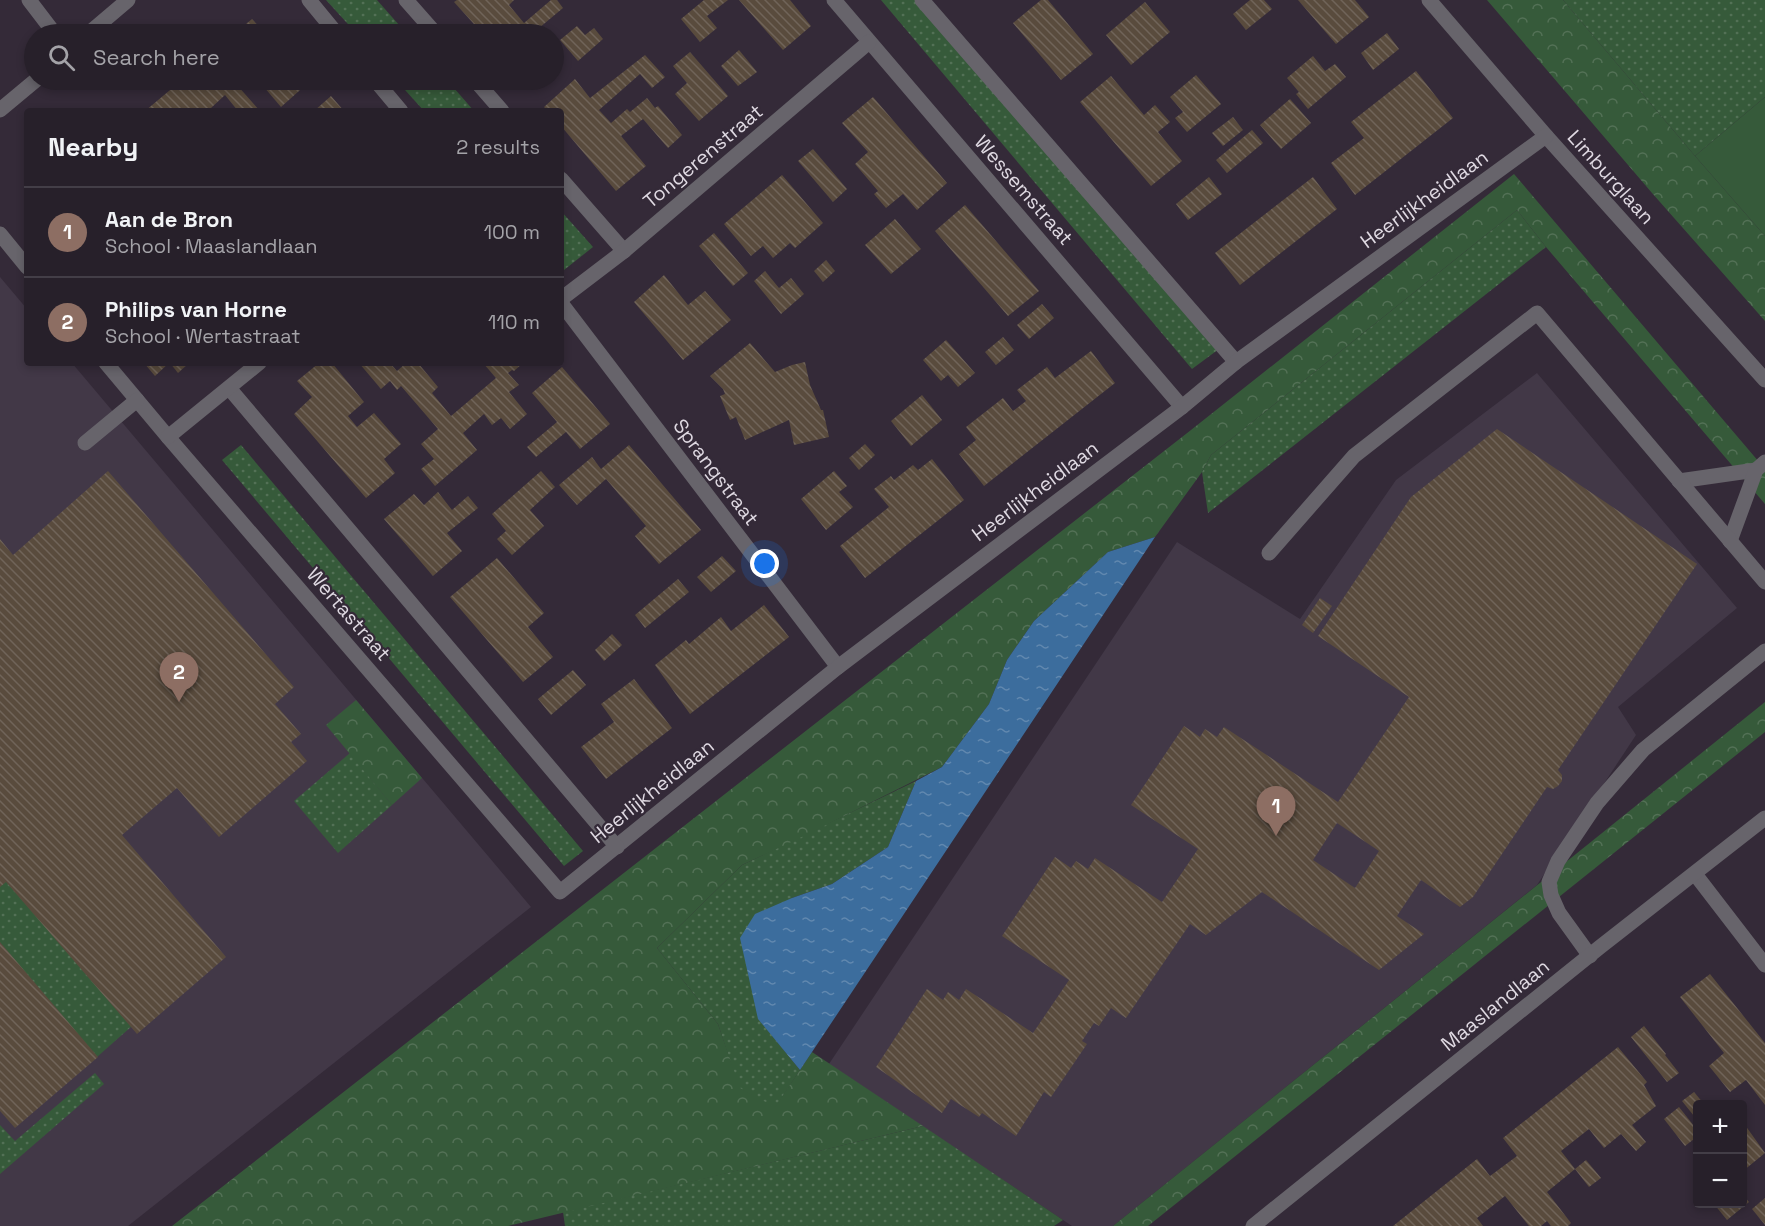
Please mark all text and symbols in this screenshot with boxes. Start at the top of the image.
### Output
search box [24,24,564,90]
icon: search [45,41,78,74]
text: Search here [93,43,220,71]
street label: Tongerenstraat [638,98,768,214]
street label: Limburglaan [1562,124,1660,230]
text: Nearby [48,130,138,164]
street label: Wessemstraat [969,130,1079,250]
text: 2 results [456,134,540,160]
street label: Heerlijkheidlaan [1355,144,1493,254]
text: Aan de Bron [105,205,233,233]
text: 1 [63,219,72,245]
text: 100 m [484,219,540,245]
text: School · Maaslandlaan [105,233,318,259]
text: Philips van Horne [105,295,287,323]
text: 2 [62,309,73,335]
text: 110 m [488,309,540,335]
text: School · Wertastraat [105,323,300,349]
street label: Sprangstraat [667,413,765,531]
street label: Heerlijkheidlaan [967,435,1103,547]
your location [750,549,779,578]
street label: Wertastraat [301,562,397,666]
pin: 2 [160,652,198,702]
street label: Heerlijkheidlaan [585,733,719,849]
pin: 1 [1256,786,1296,836]
street label: Maaslandlaan [1435,953,1555,1057]
map controls [1693,1100,1747,1208]
button: + [1693,1100,1747,1154]
button: − [1693,1154,1747,1208]

